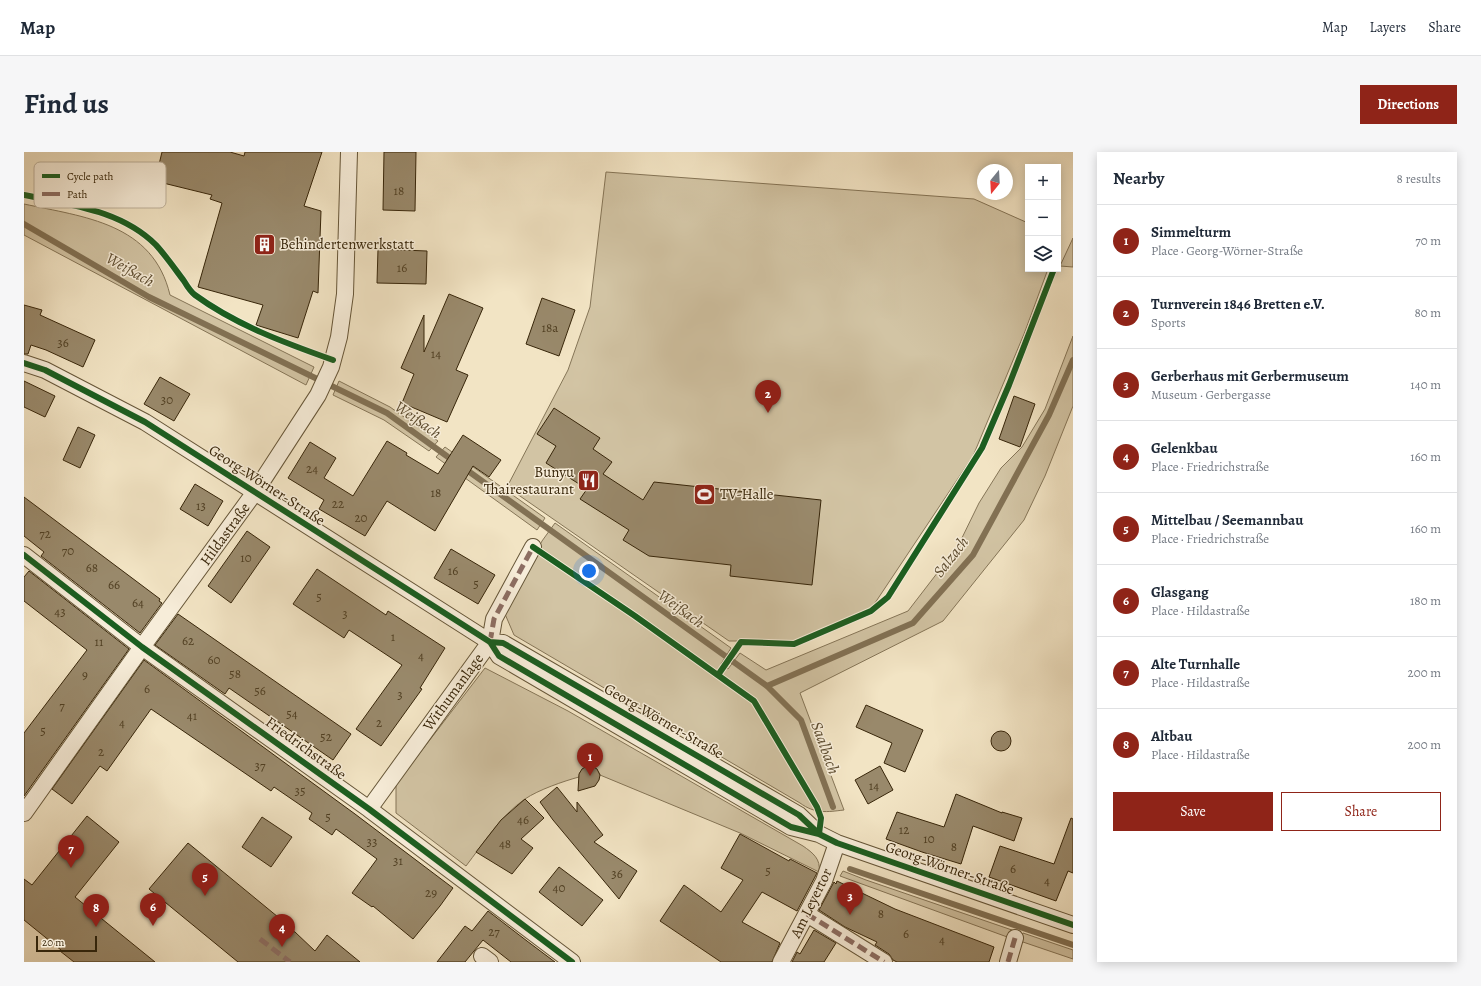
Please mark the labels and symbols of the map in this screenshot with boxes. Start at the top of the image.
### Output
legend [34,162,166,208]
north arrow [977,164,1013,200]
text: Cycle path [67,169,114,184]
house number: 18 [394,182,404,199]
text: Path [67,187,88,202]
building icon: Behindertenwerkstatt [252,231,278,257]
place label: Behindertenwerkstatt [280,234,414,254]
water label: Weißach [102,247,158,293]
house number: 16 [397,259,407,276]
house number: 18a [542,319,558,336]
house number: 36 [57,334,69,351]
house number: 14 [431,345,441,362]
pin: 2 [755,380,781,413]
house number: 30 [161,391,173,408]
water label: Weißach [390,396,446,444]
street label: Georg-Wörner-Straße [205,440,329,530]
house number: 24 [306,460,318,477]
place label: Bunyu Thairestaurant [484,462,575,499]
restaurant icon: Bunyu Thairestaurant [576,468,602,494]
sports icon: TV-Halle [691,481,717,507]
house number: 18 [431,484,441,501]
place label: TV-Halle [720,484,774,504]
house number: 22 [332,495,344,512]
house number: 13 [196,497,206,514]
street label: Hildastraße [195,498,255,570]
house number: 20 [354,509,368,526]
house number: 72 [39,525,51,542]
water label: Salzach [928,532,974,582]
house number: 70 [62,542,74,559]
house number: 10 [240,549,252,566]
house number: 68 [86,559,98,576]
your location [579,561,599,581]
house number: 16 [448,562,458,579]
house number: 5 [473,575,479,592]
house number: 66 [108,576,120,593]
water label: Weißach [653,585,709,633]
house number: 5 [316,588,322,605]
house number: 64 [132,594,144,611]
house number: 43 [54,603,66,620]
house number: 3 [342,605,348,622]
house number: 1 [391,628,396,645]
house number: 62 [182,632,194,649]
house number: 11 [95,633,104,650]
house number: 4 [418,647,424,664]
street label: Withumanlage [417,649,488,736]
house number: 60 [208,651,221,668]
house number: 58 [229,665,241,682]
house number: 9 [82,666,88,683]
street label: Georg-Wörner-Straße [601,679,728,764]
house number: 6 [144,680,150,697]
house number: 56 [254,682,266,699]
house number: 3 [397,686,403,703]
house number: 7 [59,697,65,714]
house number: 54 [286,705,298,722]
house number: 41 [187,707,198,724]
street label: Friedrichstraße [261,712,351,784]
house number: 4 [119,714,125,731]
house number: 2 [376,714,382,731]
water label: Saalbach [805,719,845,778]
house number: 5 [40,722,46,739]
house number: 52 [320,728,332,745]
house number: 2 [98,743,104,760]
pin: 1 [577,743,603,776]
house number: 37 [255,757,266,774]
house number: 14 [869,777,879,794]
house number: 35 [295,782,306,799]
house number: 5 [325,808,331,825]
house number: 46 [517,811,529,828]
house number: 12 [899,821,909,838]
house number: 10 [923,830,935,847]
house number: 33 [367,833,377,850]
pin: 7 [58,835,84,868]
house number: 48 [499,835,511,852]
street label: Georg-Wörner-Straße [883,837,1017,900]
house number: 8 [951,838,957,855]
house number: 31 [393,852,403,869]
house number: 6 [1010,860,1016,877]
house number: 5 [765,862,771,879]
pin: 5 [192,863,218,896]
house number: 36 [611,865,623,882]
street label: Am Leyertor [785,865,837,942]
house number: 4 [1044,872,1050,889]
house number: 40 [553,879,565,896]
pin: 3 [837,882,863,915]
house number: 29 [425,884,437,901]
pin: 6 [140,893,166,926]
pin: 8 [83,894,109,927]
house number: 8 [878,905,884,922]
pin: 4 [269,914,295,947]
house number: 27 [488,923,500,940]
house number: 6 [903,925,909,942]
house number: 4 [939,931,945,948]
scale bar [36,934,97,953]

